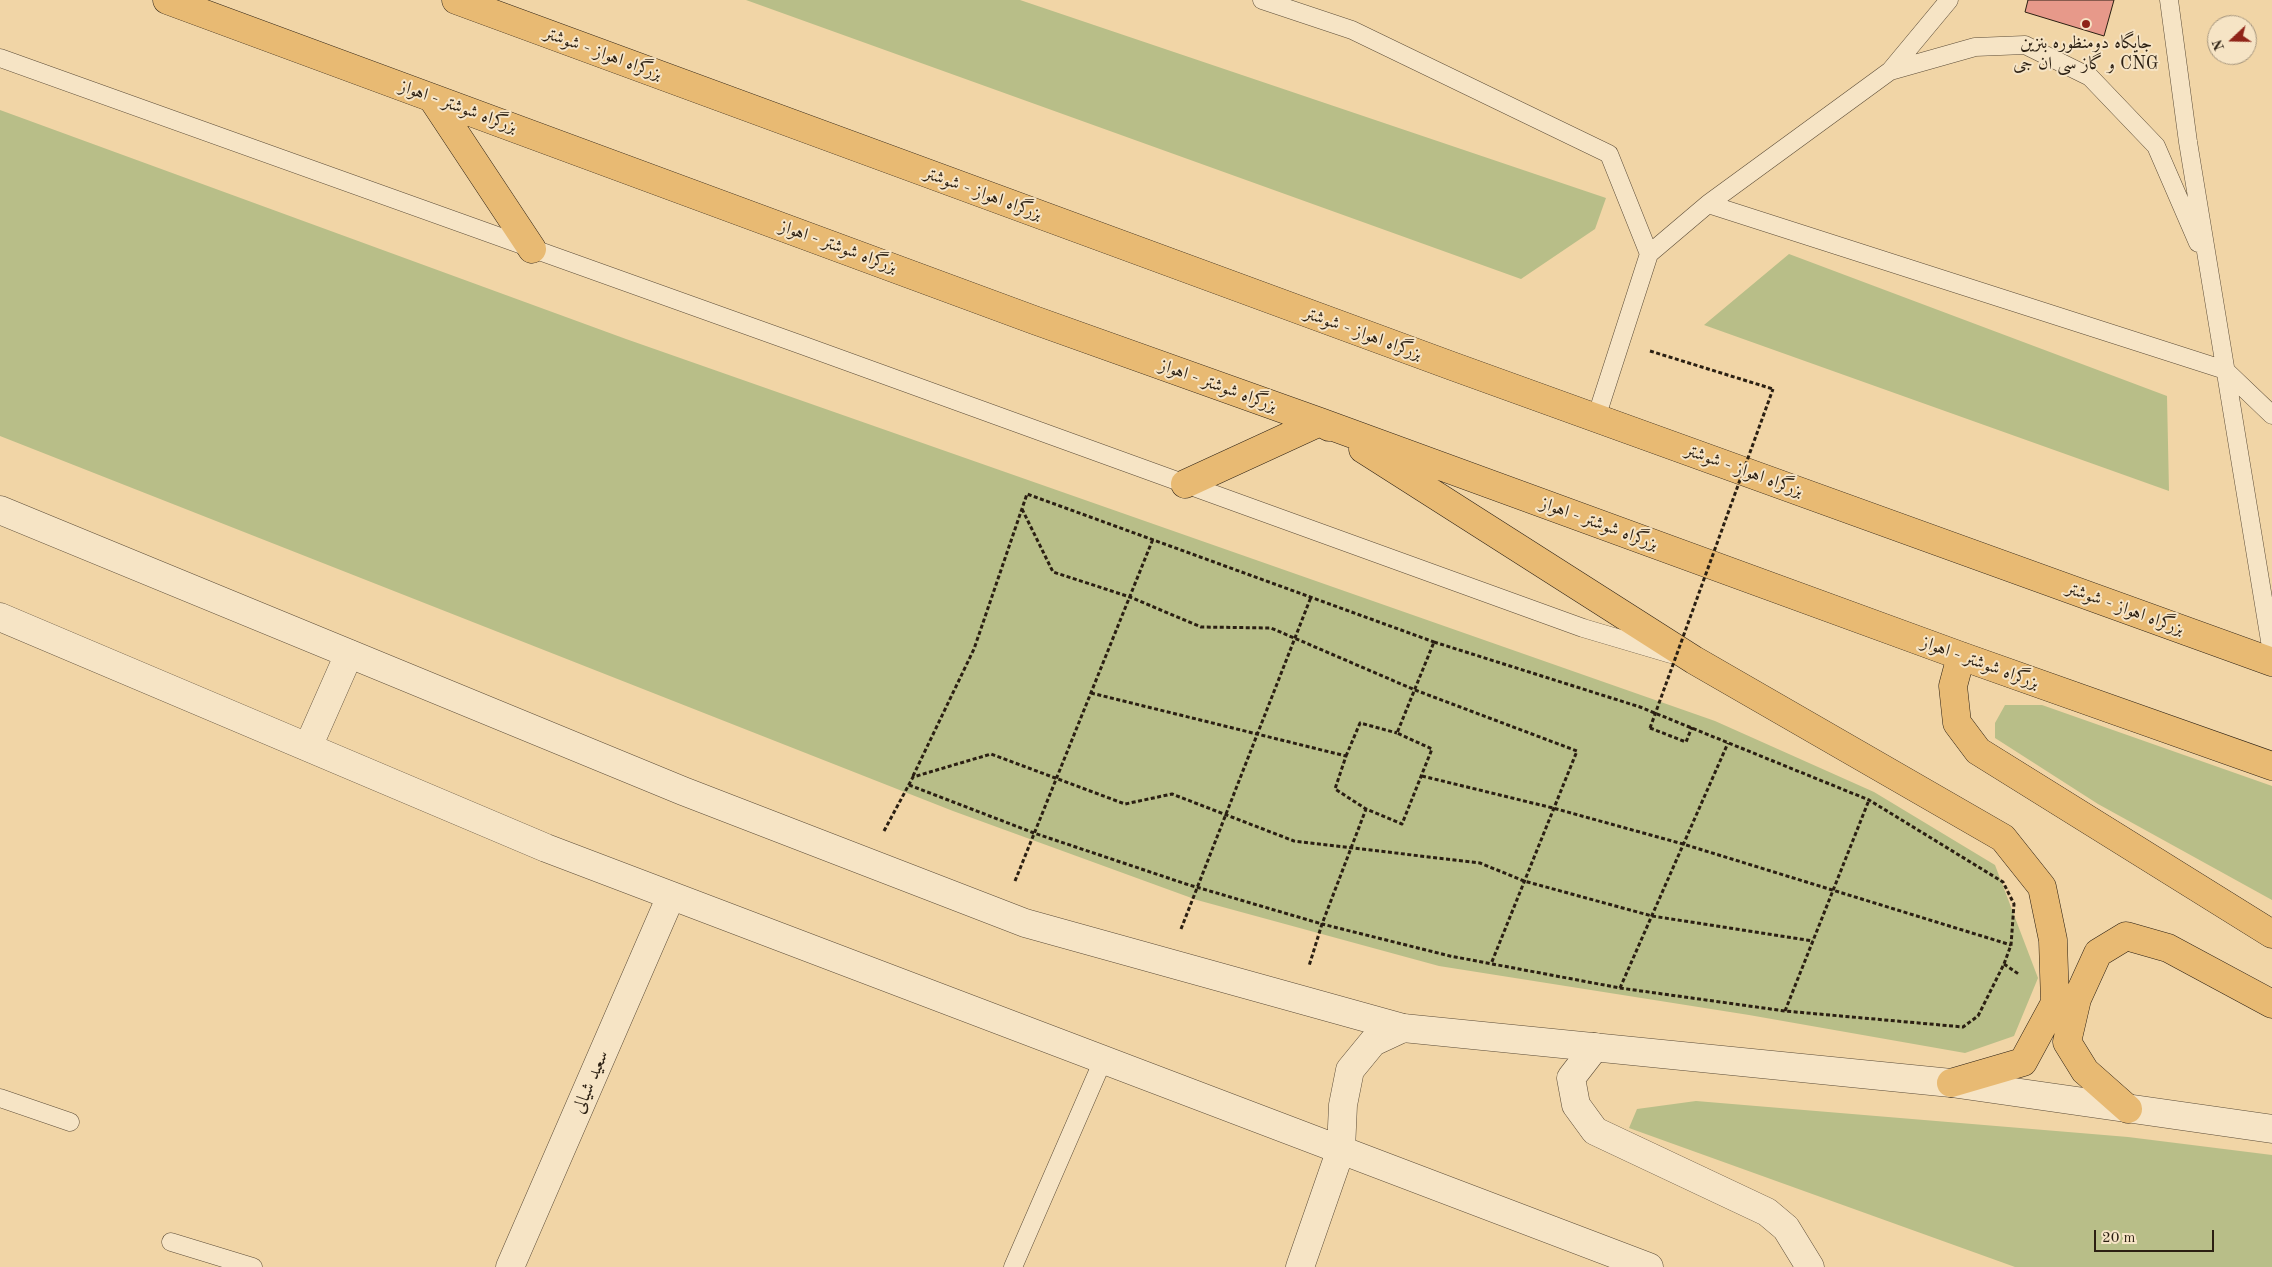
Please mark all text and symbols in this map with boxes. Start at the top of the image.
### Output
north arrow [2207,15,2257,65]
marker: جایگاه دومنظوره بنزین و گاز سی ان جی CNG [2080,18,2092,30]
street label: بزرگراه اهواز - شوشتر [541,23,665,85]
place label: جایگاه دومنظوره بنزین و گاز سی ان جی CNG [2013,32,2159,74]
text: N [2210,38,2227,53]
street label: بزرگراه شوشتر - اهواز [396,76,520,138]
street label: بزرگراه اهواز - شوشتر [921,163,1045,225]
street label: بزرگراه شوشتر - اهواز [776,216,900,278]
street label: بزرگراه اهواز - شوشتر [1301,303,1425,365]
street label: بزرگراه شوشتر - اهواز [1156,355,1280,417]
street label: بزرگراه اهواز - شوشتر [1682,440,1806,502]
street label: بزرگراه شوشتر - اهواز [1537,493,1661,555]
street label: بزرگراه اهواز - شوشتر [2063,578,2187,640]
street label: بزرگراه شوشتر - اهواز [1918,632,2042,694]
street label: سعید شیالی [568,1047,614,1117]
scale bar [2097,1220,2217,1252]
text: 20 m [2102,1231,2136,1246]

